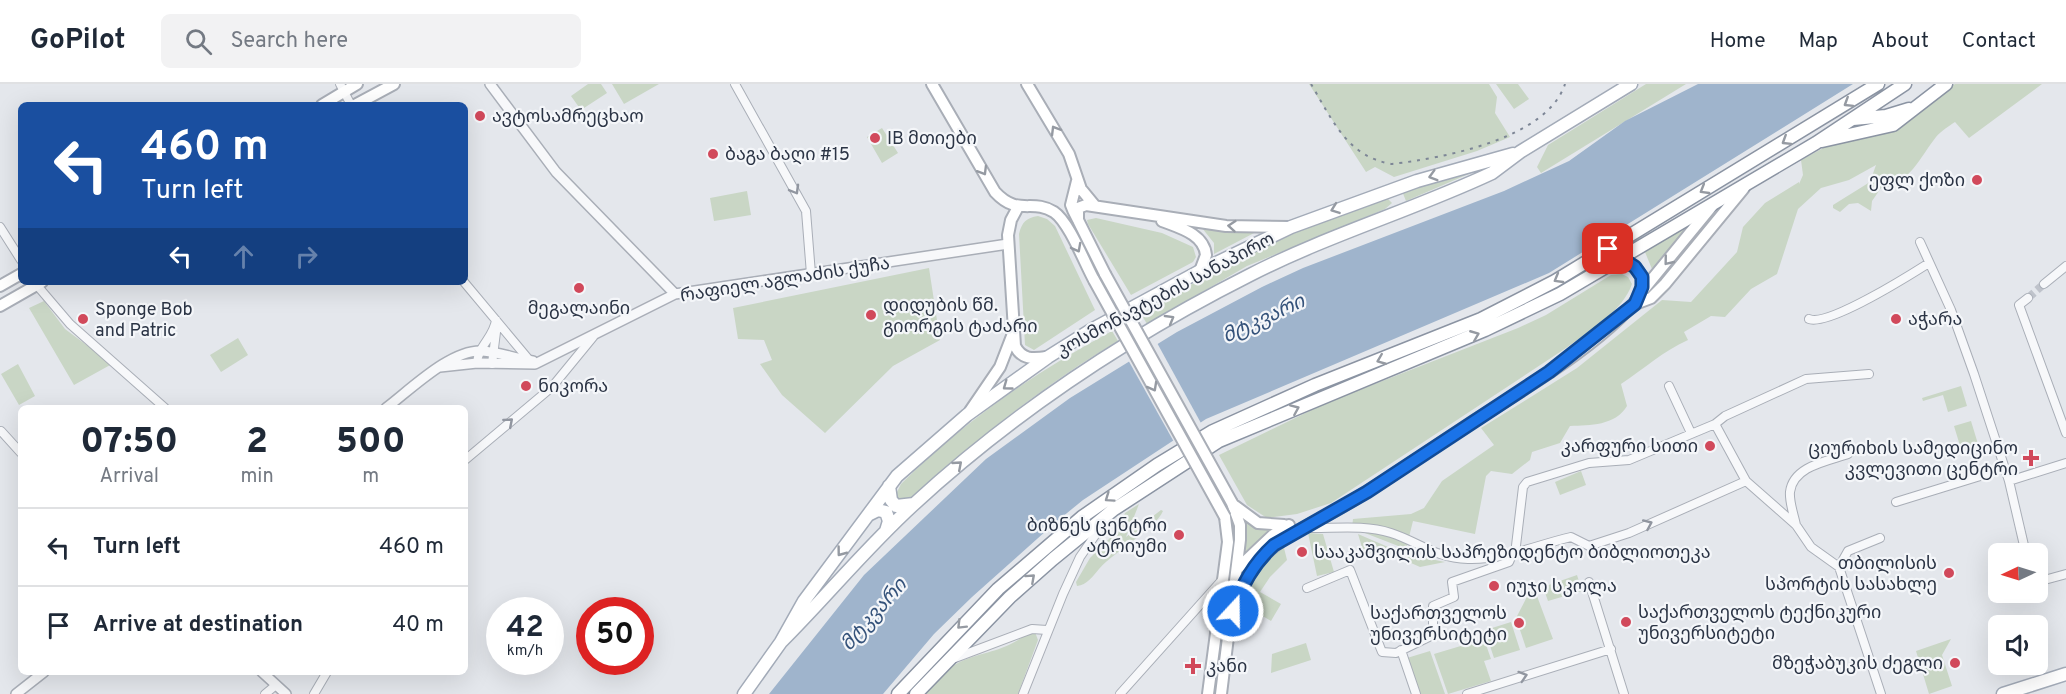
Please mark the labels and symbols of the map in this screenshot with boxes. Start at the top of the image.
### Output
one-way arrow [1844,95,1854,107]
place label: ავტოსამრეცხაო [492,106,644,129]
marker: ავტოსამრეცხაო [473,109,487,123]
one-way arrow [1051,126,1062,136]
place label: IB მთიები [887,128,977,151]
marker: IB მთიები [868,131,882,145]
one-way arrow [1782,133,1792,145]
place label: ბაგა ბაღი #15 [725,144,850,167]
marker: ბაგა ბაღი #15 [706,147,720,161]
one-way arrow [976,165,987,175]
one-way arrow [1429,169,1439,181]
place label: ეფლ ქოზი [1869,170,1965,193]
marker: ეფლ ქოზი [1970,173,1984,187]
one-way arrow [1700,183,1710,195]
one-way arrow [787,184,799,194]
one-way arrow [1330,202,1341,215]
one-way arrow [1228,220,1237,233]
pin [1582,223,1633,274]
street label: კოსმონავტების სანაპირო [1053,228,1279,363]
one-way arrow [1070,242,1081,253]
street label: რაფიელ აგლაძის ქუჩა [679,253,892,308]
one-way arrow [1665,254,1676,265]
one-way arrow [1554,272,1564,283]
marker: მეგალაინი [572,281,586,295]
water label: მტკვარი [1218,289,1311,350]
place label: დიდუბის წმ. გიორგის ტაძარი [883,295,1038,339]
place label: მეგალაინი [528,298,630,321]
place label: Sponge Bob and Patric [95,299,193,343]
marker: დიდუბის წმ. გიორგის ტაძარი [864,308,878,322]
place label: აჭარა [1908,309,1962,332]
marker: Sponge Bob and Patric [76,312,90,326]
marker: აჭარა [1889,312,1903,326]
one-way arrow [1164,315,1174,326]
one-way arrow [1469,330,1480,342]
one-way arrow [1376,352,1386,365]
place label: ნიკორა [538,376,608,399]
marker: ნიკორა [519,379,533,393]
one-way arrow [1003,379,1014,390]
one-way arrow [1146,380,1157,391]
one-way arrow [1289,404,1300,416]
one-way arrow [502,418,513,429]
place label: კარფური სითი [1561,436,1698,459]
place label: ციურიხის სამედიცინო კვლევითი ცენტრი [1808,438,2018,482]
marker: კარფური სითი [1703,439,1717,453]
marker: ციურიხის სამედიცინო კვლევითი ცენტრი [2022,449,2040,467]
one-way arrow [951,462,962,473]
one-way arrow [1105,491,1116,502]
place label: ბიზნეს ცენტრი ატრიუმი [1027,515,1167,559]
one-way arrow [1642,519,1653,531]
marker: ბიზნეს ცენტრი ატრიუმი [1172,528,1186,542]
place label: სააკაშვილის საპრეზიდენტო ბიბლიოთეკა [1314,542,1711,565]
north arrow [1988,543,2048,603]
marker: სააკაშვილის საპრეზიდენტო ბიბლიოთეკა [1295,545,1309,559]
one-way arrow [838,546,849,557]
place label: თბილისის სპორტის სასახლე [1765,553,1937,597]
marker: თბილისის სპორტის სასახლე [1942,566,1956,580]
water label: მტკვარი [836,572,914,657]
one-way arrow [1024,574,1035,585]
place label: იუჯი სკოლა [1506,576,1617,599]
position arrow [1201,579,1265,643]
marker: იუჯი სკოლა [1487,579,1501,593]
speed limit sign: 50 [576,597,654,675]
place label: საქართველოს ტექნიკური უნივერსიტეტი [1638,602,1881,646]
place label: საქართველოს უნივერსიტეტი [1370,603,1507,647]
marker: საქართველოს ტექნიკური უნივერსიტეტი [1619,615,1633,629]
marker: საქართველოს უნივერსიტეტი [1512,616,1526,630]
one-way arrow [958,618,969,629]
place label: მზეჭაბუკის ძეგლი [1772,653,1943,676]
place label: კანი [1206,656,1247,679]
marker: მზეჭაბუკის ძეგლი [1948,656,1962,670]
marker: კანი [1184,657,1202,675]
one-way arrow [1517,671,1528,684]

